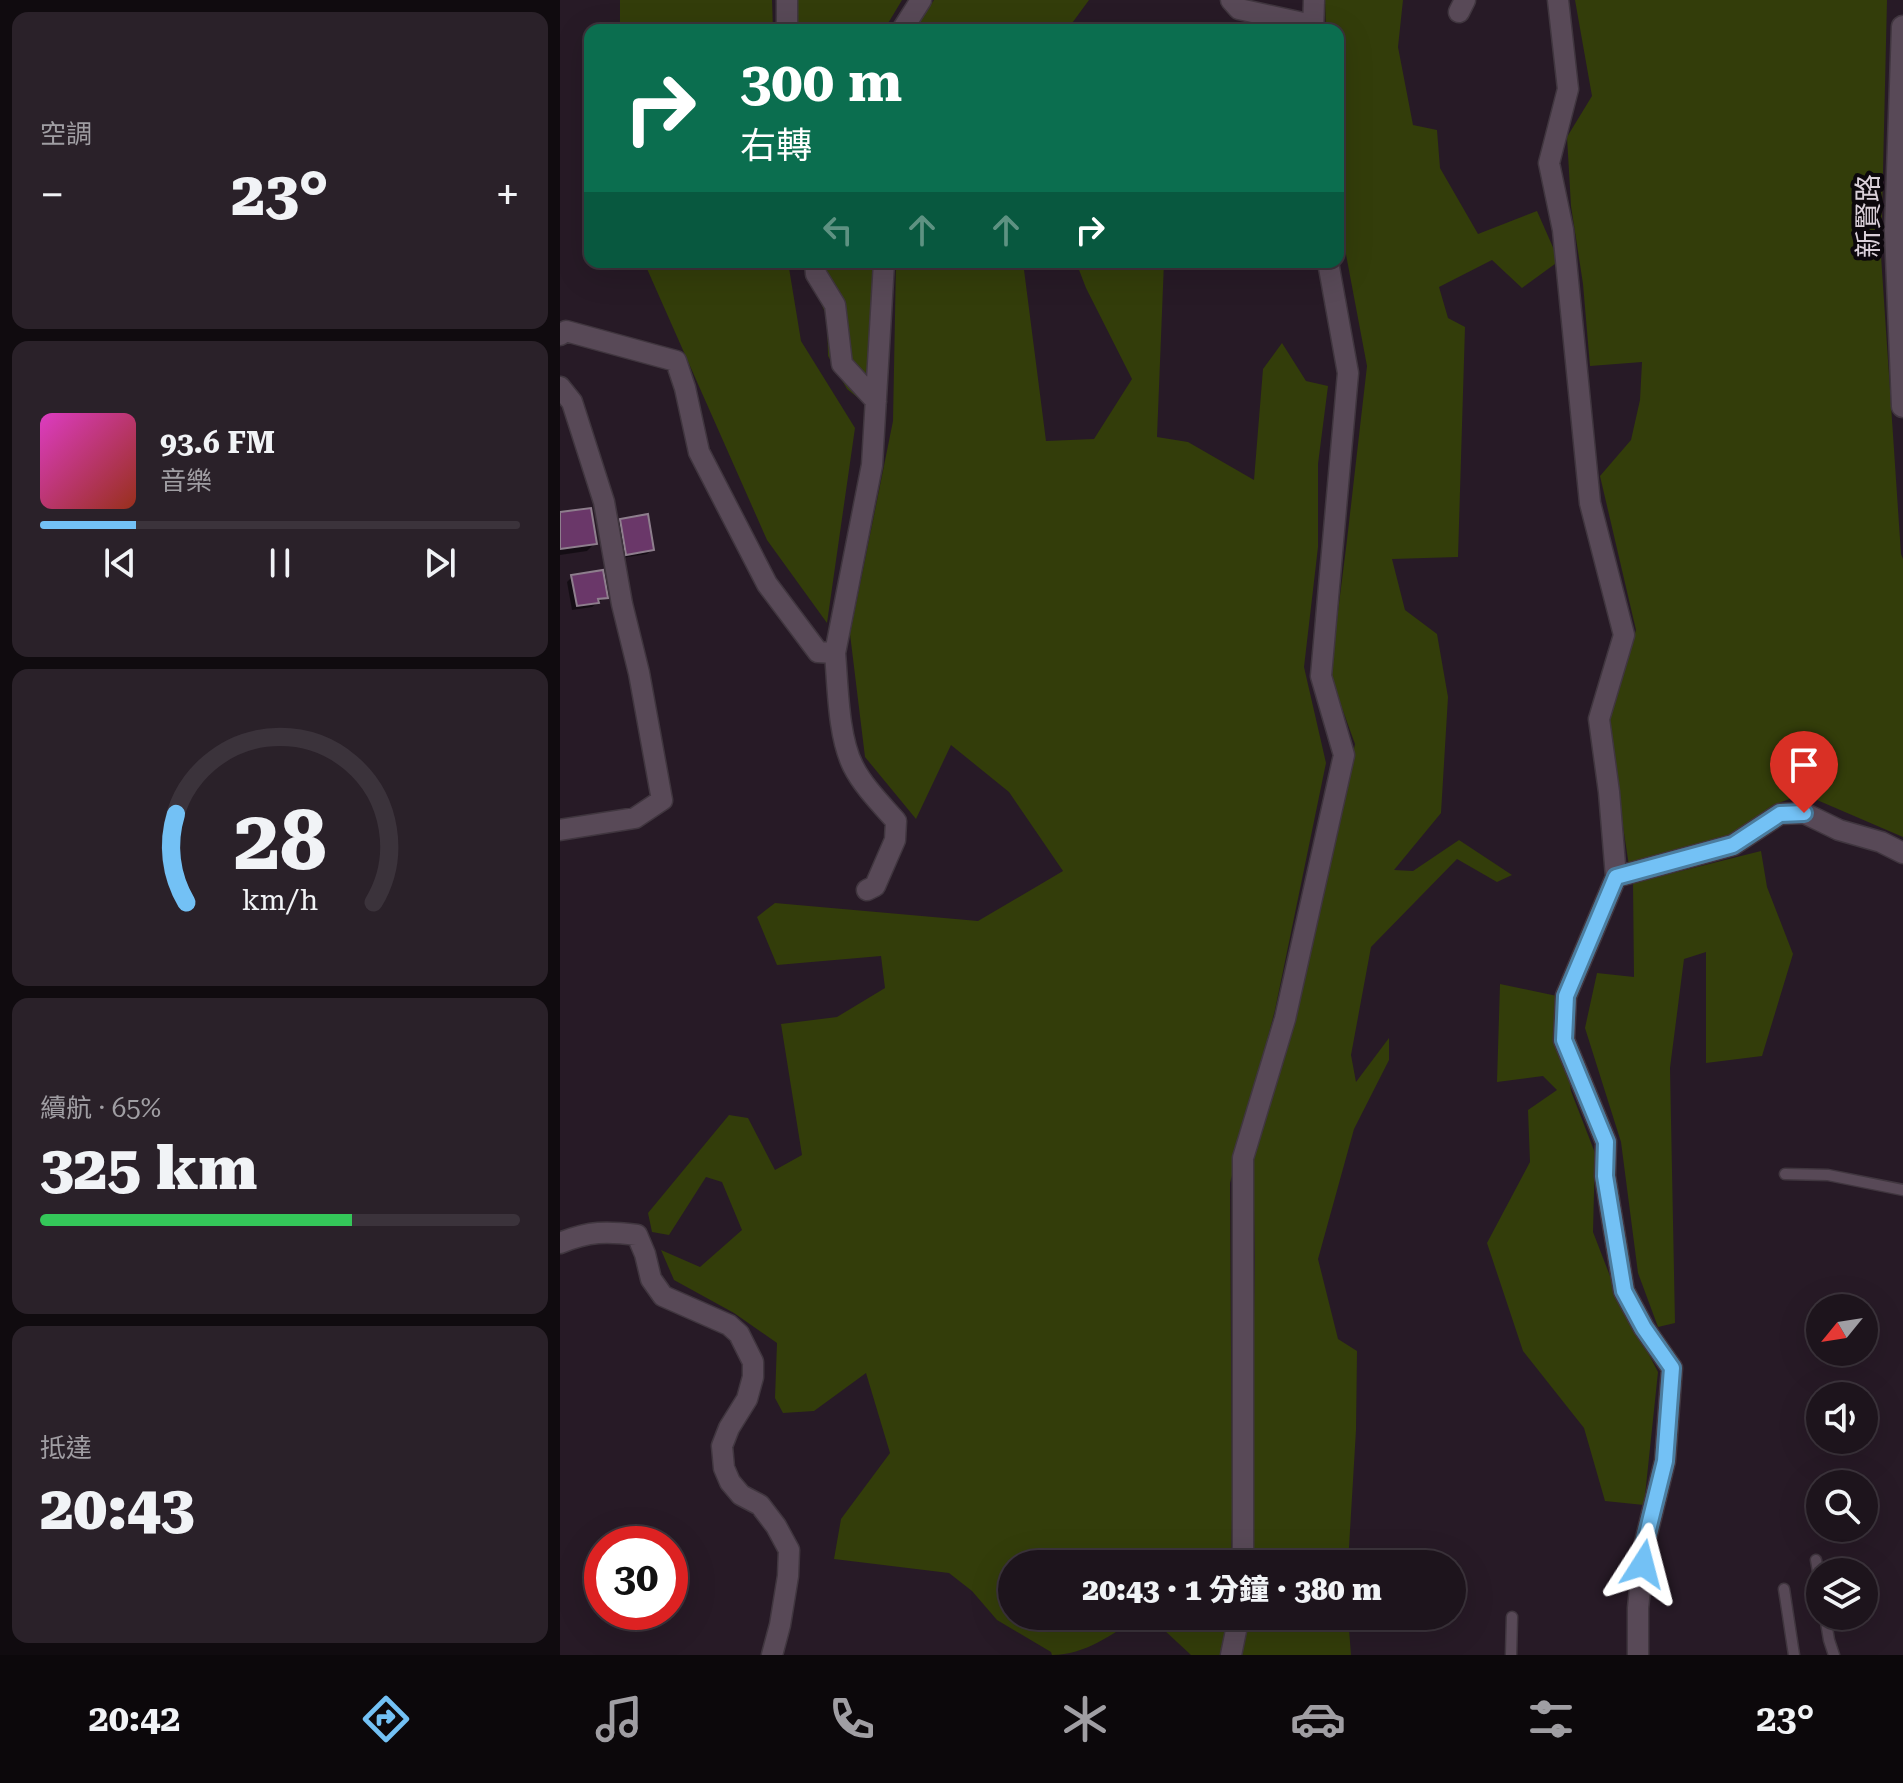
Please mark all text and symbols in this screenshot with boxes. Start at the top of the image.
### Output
text: 300 m [740,49,902,115]
icon: right [608,56,712,160]
text: 空調 [40,119,92,149]
text: 右轉 [740,125,812,167]
text: 23° [231,159,329,230]
text: − [40,169,65,221]
text: + [495,169,520,221]
street label: 新賢路 [1852,174,1885,258]
icon: left [816,208,860,252]
icon: ahead [900,208,944,252]
icon: ahead [984,208,1028,252]
icon: right [1068,208,1112,252]
text: 93.6 FM [160,425,275,460]
text: 音樂 [160,466,212,496]
icon: previous [98,541,142,585]
icon: pause [258,541,302,585]
icon: next [418,541,462,585]
pin [1770,731,1838,813]
icon: arrive [1782,743,1826,787]
text: 28 [233,792,327,889]
text: km/h [242,884,318,918]
text: 續航 · 65% [40,1093,161,1123]
text: 325 km [40,1133,257,1204]
north arrow [1806,1294,1878,1366]
map controls [1806,1294,1878,1630]
button: sound [1806,1382,1878,1454]
text: 抵達 [40,1433,92,1463]
button: search [1806,1470,1878,1542]
text: 20:43 [40,1473,194,1544]
position arrow [1601,1522,1685,1606]
speed limit sign: 30 [584,1526,688,1630]
button: layers [1806,1558,1878,1630]
text: 20:43 · 1 分鐘 · 380 m [1082,1572,1382,1607]
icon: directions [358,1691,414,1747]
icon: music [591,1691,647,1747]
icon: phone [824,1691,880,1747]
icon: climate [1057,1691,1113,1747]
icon: car [1290,1691,1346,1747]
icon: filters [1523,1691,1579,1747]
text: 20:42 [89,1698,180,1740]
text: 23° [1756,1698,1814,1740]

